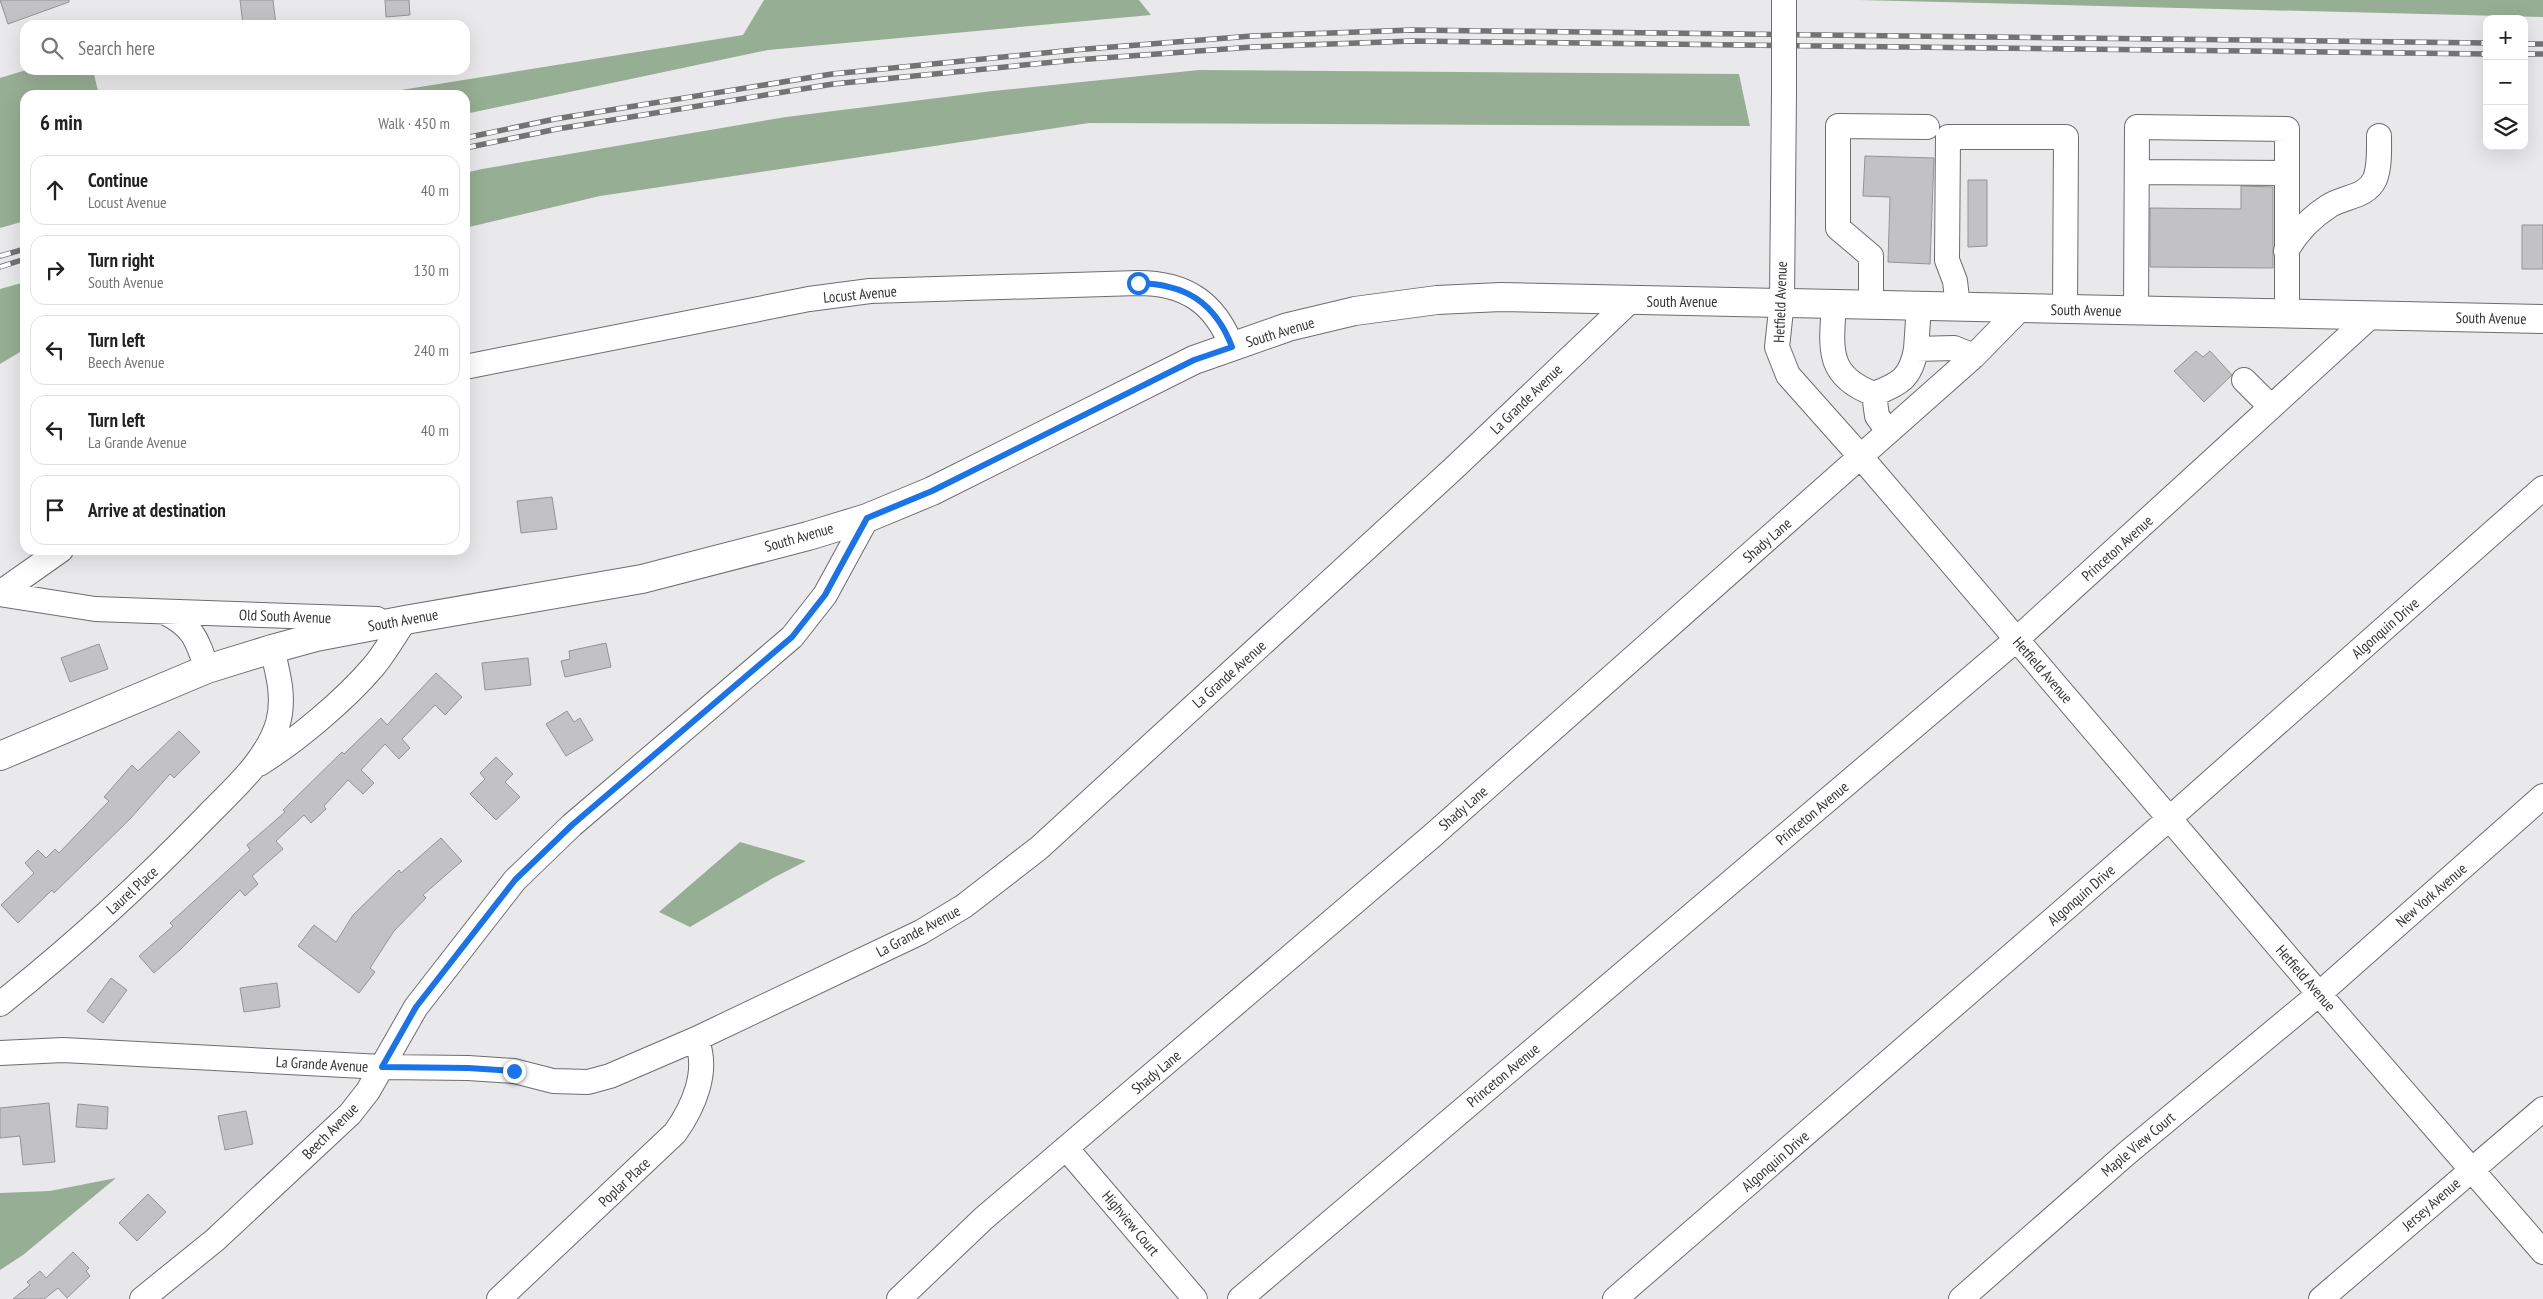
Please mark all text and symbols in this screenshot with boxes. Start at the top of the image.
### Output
map controls [2483,15,2528,150]
button: + [2483,15,2528,60]
search box [20,20,470,75]
icon: search [38,34,66,62]
text: Search here [78,36,155,60]
button: − [2483,60,2528,105]
button: layers [2483,105,2528,150]
text: 6 min [40,109,82,136]
text: Walk · 450 m [378,113,450,133]
text: Continue [88,168,148,192]
icon: ahead [41,176,69,204]
text: 40 m [421,180,449,200]
text: Locust Avenue [88,192,167,212]
text: Turn right [88,248,154,272]
icon: right [41,256,69,284]
text: 130 m [414,260,449,280]
street label: Hetfield Avenue [1769,261,1791,343]
text: South Avenue [88,272,164,292]
route start [1127,272,1150,295]
street label: Locust Avenue [822,281,898,307]
street label: South Avenue [1647,292,1717,311]
street label: South Avenue [2050,300,2122,320]
street label: South Avenue [2455,308,2527,328]
street label: South Avenue [1243,313,1317,351]
text: Turn left [88,328,145,352]
icon: left [41,336,69,364]
text: 240 m [414,340,449,360]
text: Beech Avenue [88,352,165,372]
street label: La Grande Avenue [1486,360,1566,438]
text: Turn left [88,408,145,432]
icon: left [41,416,69,444]
text: 40 m [421,420,449,440]
text: La Grande Avenue [88,432,187,452]
icon: arrive [41,496,69,524]
text: Arrive at destination [88,498,226,522]
street label: Princeton Avenue [2077,511,2157,585]
street label: Shady Lane [1739,514,1795,566]
street label: South Avenue [762,518,836,556]
street label: Algonquin Drive [2347,593,2423,663]
street label: South Avenue [366,604,440,636]
street label: Old South Avenue [239,605,331,627]
street label: Hetfield Avenue [2009,633,2077,707]
street label: La Grande Avenue [1188,636,1270,712]
street label: Princeton Avenue [1772,777,1852,849]
street label: Shady Lane [1435,782,1491,834]
street label: New York Avenue [2392,859,2470,931]
street label: Algonquin Drive [2043,860,2119,930]
street label: Laurel Place [102,862,162,918]
street label: La Grande Avenue [873,901,963,961]
street label: Hetfield Avenue [2272,941,2340,1015]
street label: Princeton Avenue [1463,1039,1543,1111]
street label: Shady Lane [1127,1046,1185,1098]
street label: La Grande Avenue [275,1052,369,1076]
route end [503,1060,526,1083]
street label: Beech Avenue [298,1099,362,1163]
street label: Maple View Court [2097,1108,2179,1180]
street label: Algonquin Drive [1737,1126,1813,1196]
street label: Poplar Place [594,1153,654,1211]
street label: Jersey Avenue [2397,1174,2464,1235]
street label: Highview Court [1098,1187,1164,1259]

